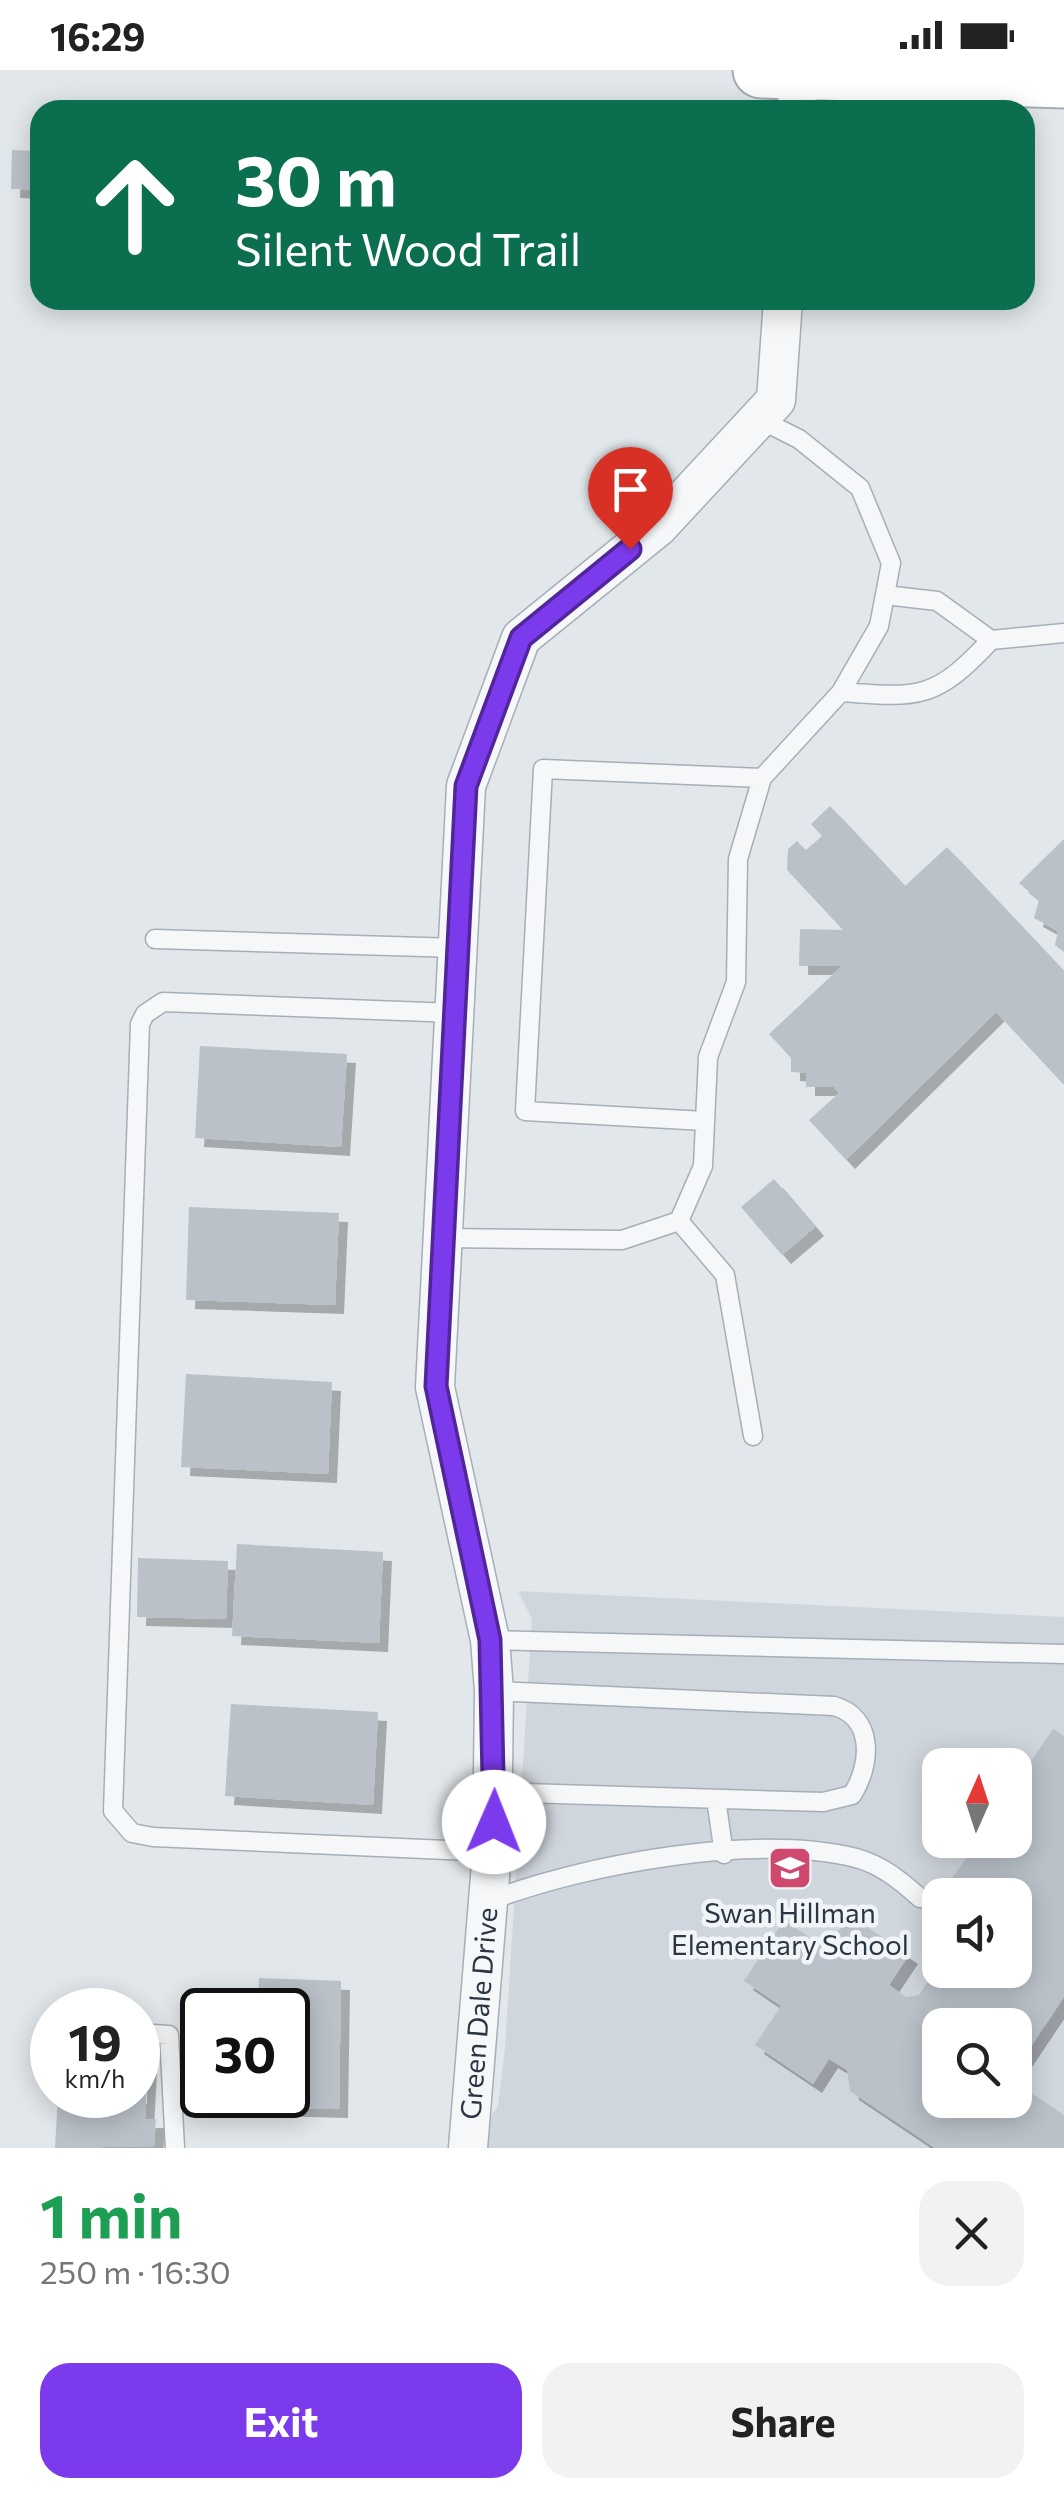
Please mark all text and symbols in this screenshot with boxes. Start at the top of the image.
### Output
text: 16:29 [50,12,146,59]
text: 30 m [235,135,397,220]
icon: ahead [70,140,200,270]
text: Silent Wood Trail [235,220,581,275]
pin [588,447,673,550]
icon: arrive [603,462,658,517]
north arrow [922,1748,1032,1858]
map controls [922,1748,1032,2118]
position arrow [442,1770,546,1874]
school or university icon: Swan Hillman Elementary School [767,1845,813,1891]
button: sound [922,1878,1032,1988]
place label: Swan Hillman Elementary School [671,1895,909,1961]
street label: Green Dale Drive [452,1906,503,2121]
speed limit sign: 30 [180,1988,310,2118]
button: search [922,2008,1032,2118]
text: 19 [68,2010,122,2071]
text: km/h [65,2063,125,2093]
text: 1 min [40,2177,182,2250]
button: close [919,2181,1024,2286]
text: 250 m · 16:30 [40,2251,231,2291]
button: Exit [40,2363,522,2478]
button: Share [542,2363,1024,2478]

